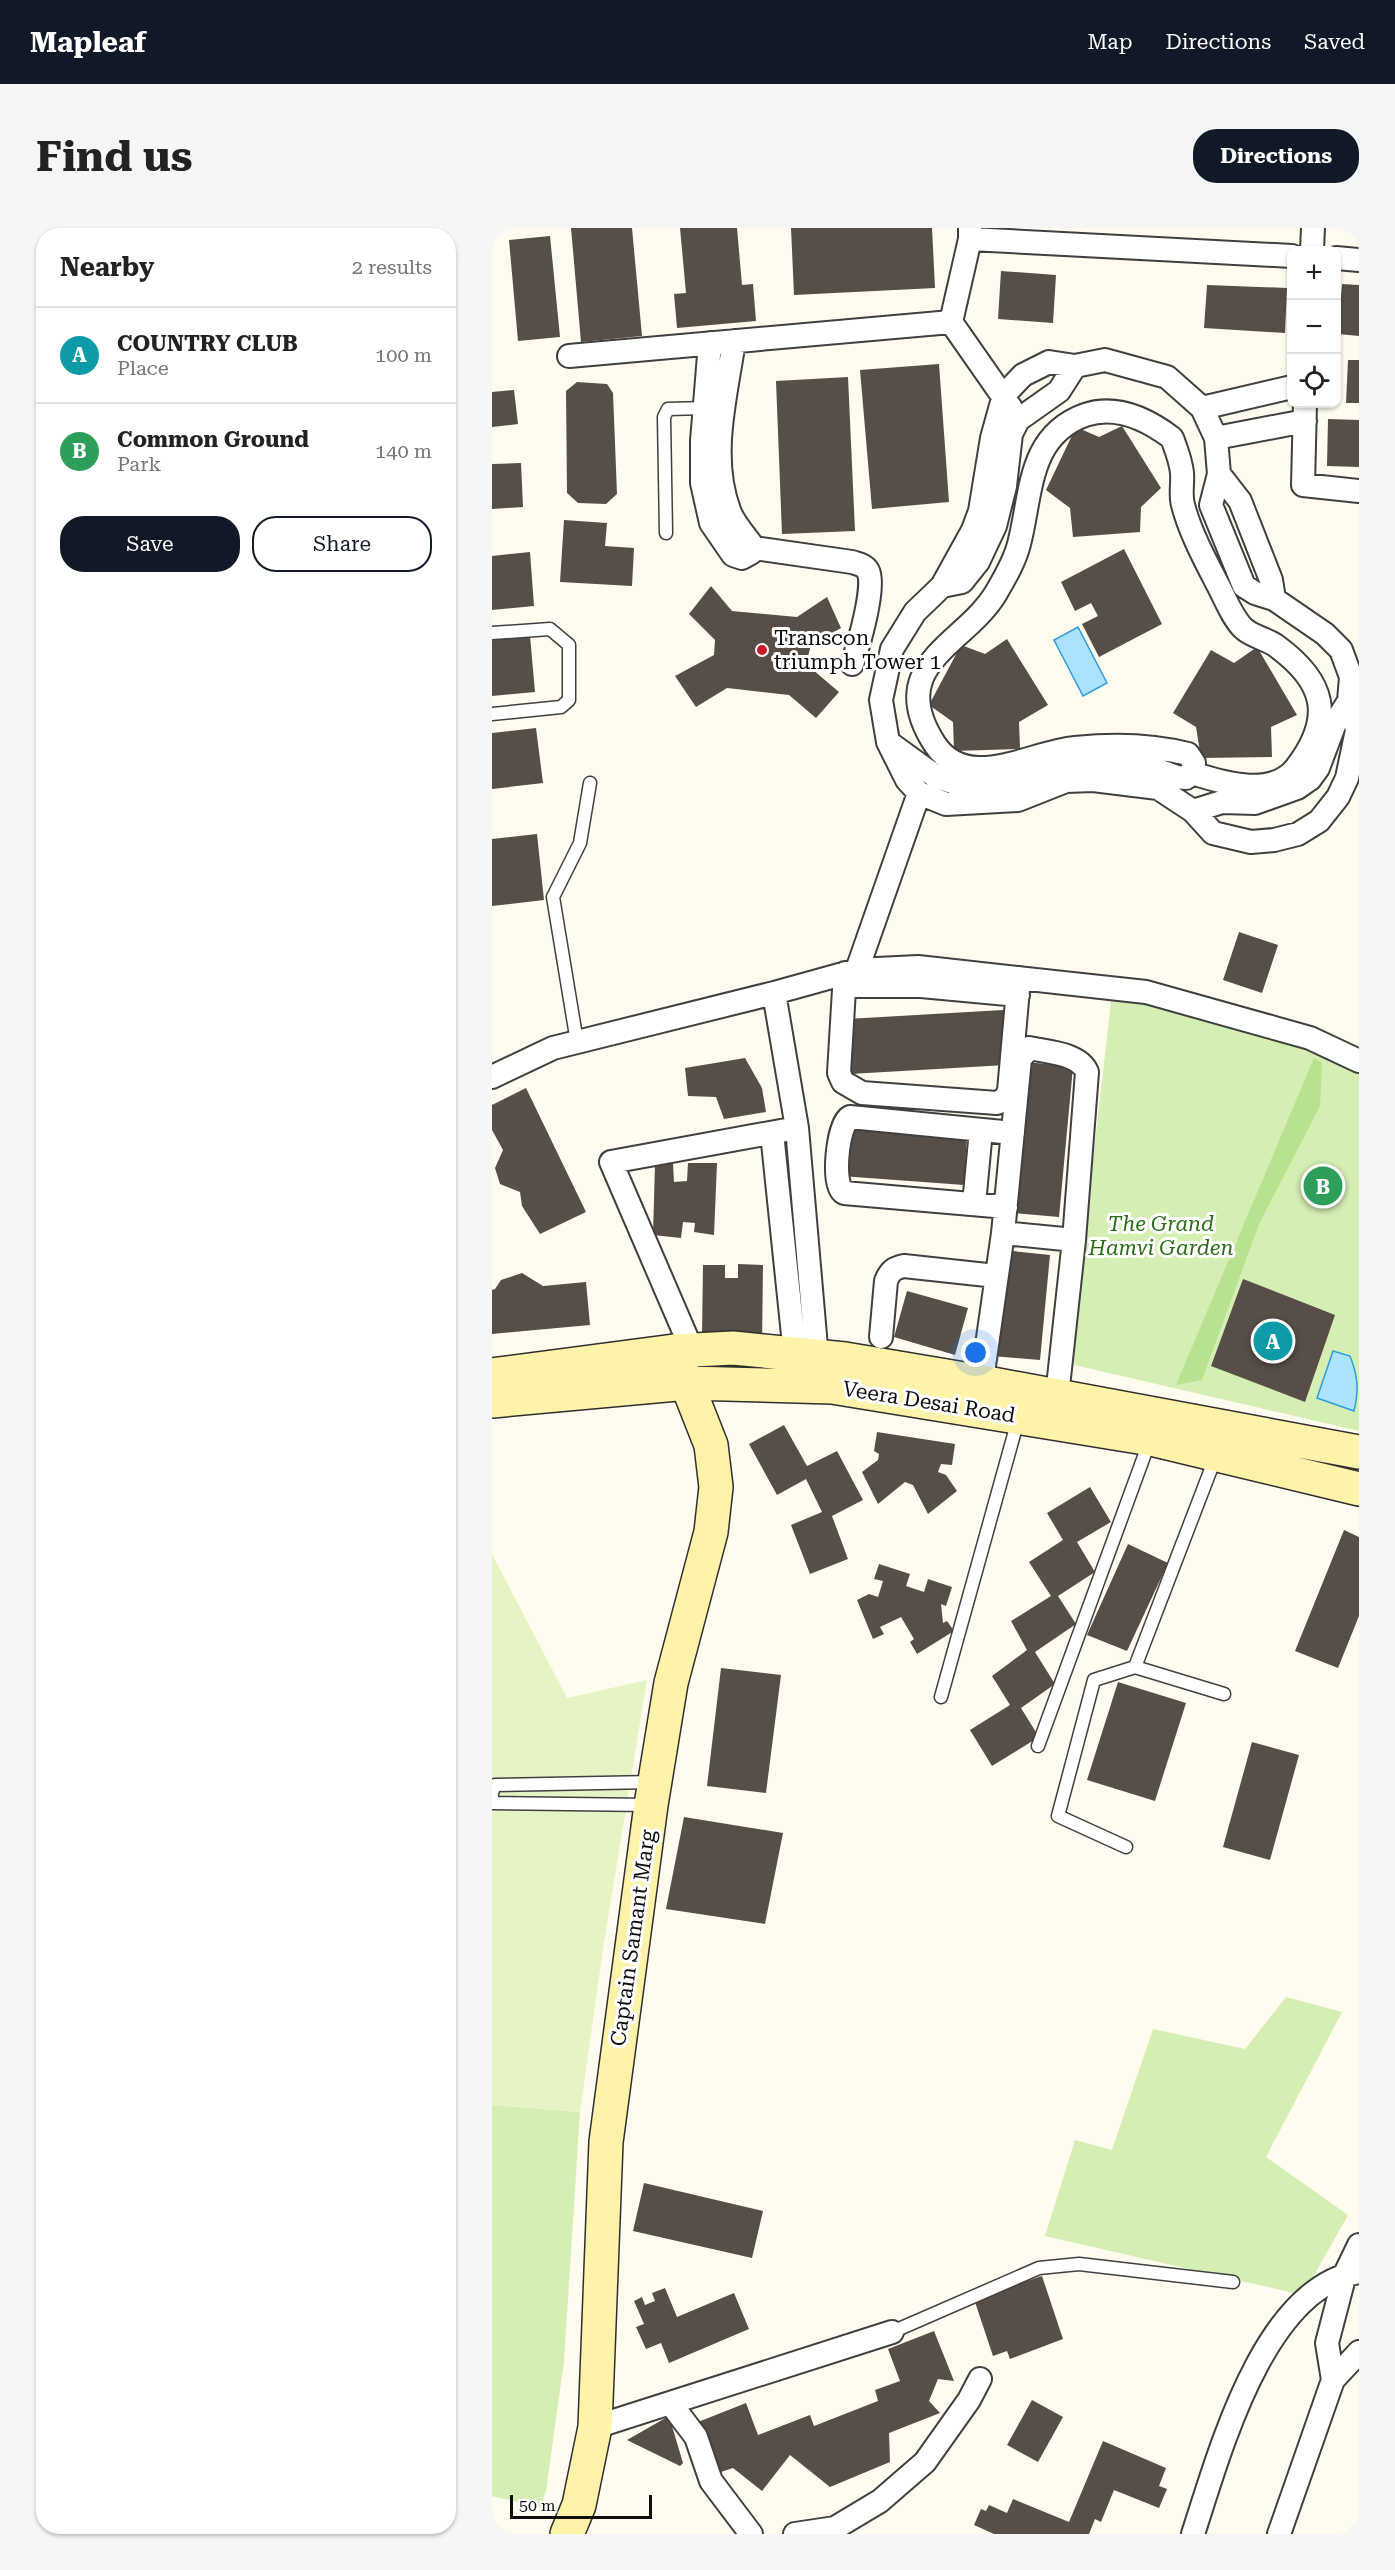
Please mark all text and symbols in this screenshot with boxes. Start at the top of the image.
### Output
text: Mapleaf [30,26,146,59]
text: Map [1088,30,1132,54]
text: Directions [1165,30,1271,54]
text: Saved [1304,30,1365,54]
button: Directions [1193,129,1359,183]
text: Find us [36,132,193,181]
map controls [1287,246,1341,408]
button: + [1287,246,1341,300]
text: Nearby [60,252,154,282]
text: 2 results [352,255,432,279]
button: − [1287,300,1341,354]
text: COUNTRY CLUB [117,331,298,356]
text: A [72,343,87,367]
text: 100 m [375,343,432,367]
button: locate [1287,354,1341,408]
text: Place [117,356,169,380]
text: Common Ground [117,427,309,452]
text: B [72,439,87,463]
text: 140 m [375,439,432,463]
text: Park [117,452,161,476]
button: Save [60,516,240,572]
button: Share [252,516,432,572]
place label: Transcon triumph Tower 1 [774,626,941,674]
marker: Transcon triumph Tower 1 [755,643,769,657]
pin: B [1304,1164,1342,1208]
park label: The Grand Hamvi Garden [1088,1212,1233,1260]
pin: A [1254,1318,1292,1364]
your location [961,1338,990,1367]
street label: Veera Desai Road [841,1376,1018,1428]
street label: Captain Samant Marg [606,1828,660,2048]
scale bar [510,2492,652,2520]
text: 50 m [519,2496,556,2515]

